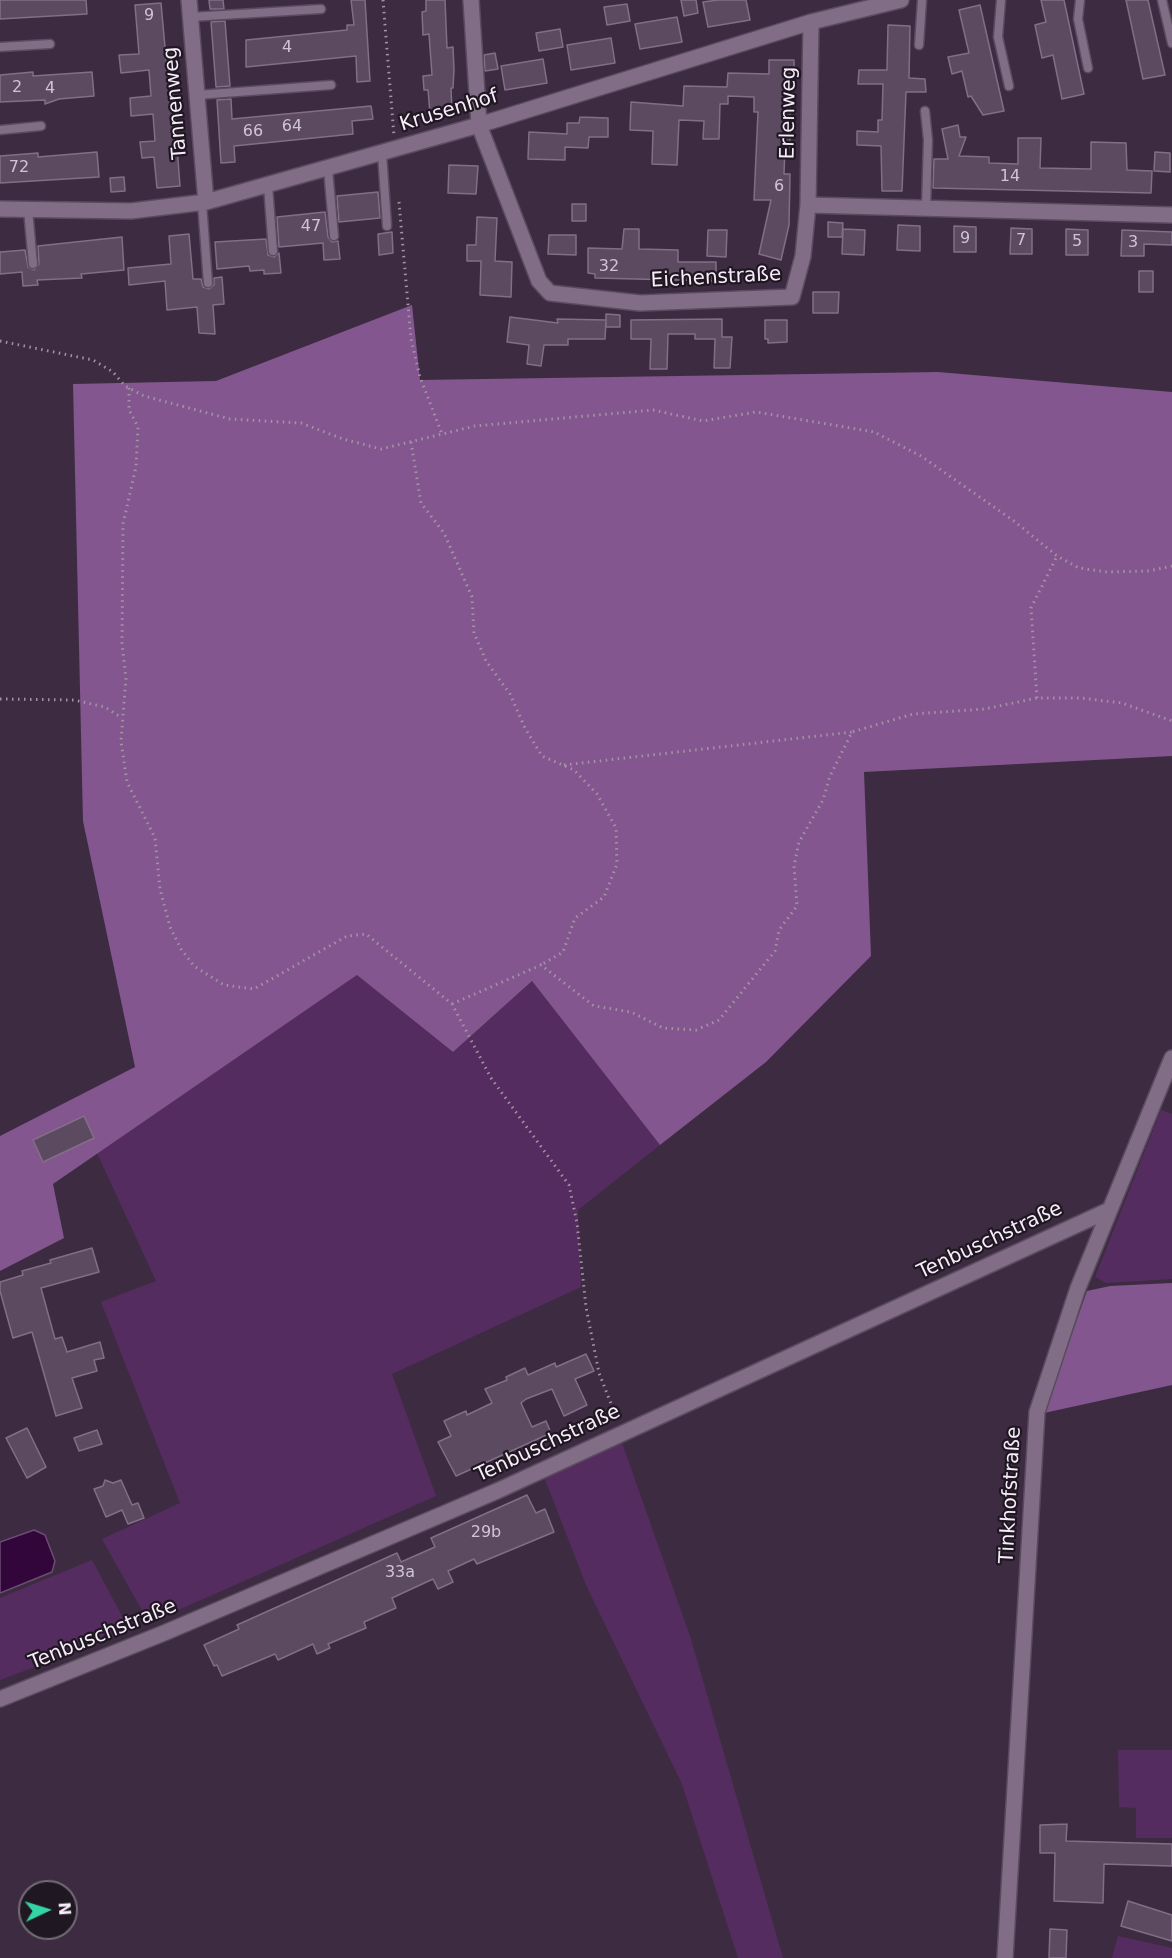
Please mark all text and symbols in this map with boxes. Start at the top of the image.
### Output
house number: 9 [144,6,154,26]
house number: 4 [282,38,292,58]
street label: Tannenweg [159,46,193,160]
street label: Erlenweg [776,66,802,160]
house number: 2 [12,78,22,98]
house number: 4 [45,79,55,99]
street label: Krusenhof [397,85,501,137]
house number: 64 [282,117,302,137]
house number: 66 [243,122,263,142]
house number: 72 [9,158,29,178]
house number: 14 [1000,167,1020,187]
house number: 6 [774,177,784,197]
house number: 47 [301,217,321,237]
house number: 9 [960,229,970,249]
house number: 7 [1016,231,1026,251]
house number: 5 [1072,232,1082,252]
house number: 3 [1128,233,1138,253]
house number: 32 [599,257,619,277]
street label: Eichenstraße [650,263,782,293]
street label: Tenbuschstraße [914,1197,1066,1285]
street label: Tenbuschstraße [472,1400,624,1488]
street label: Tinkhofstraße [995,1426,1027,1564]
house number: 29b [471,1523,501,1543]
house number: 33a [385,1563,415,1583]
street label: Tenbuschstraße [26,1594,180,1676]
north arrow [18,1880,78,1940]
text: N [55,1901,74,1916]

